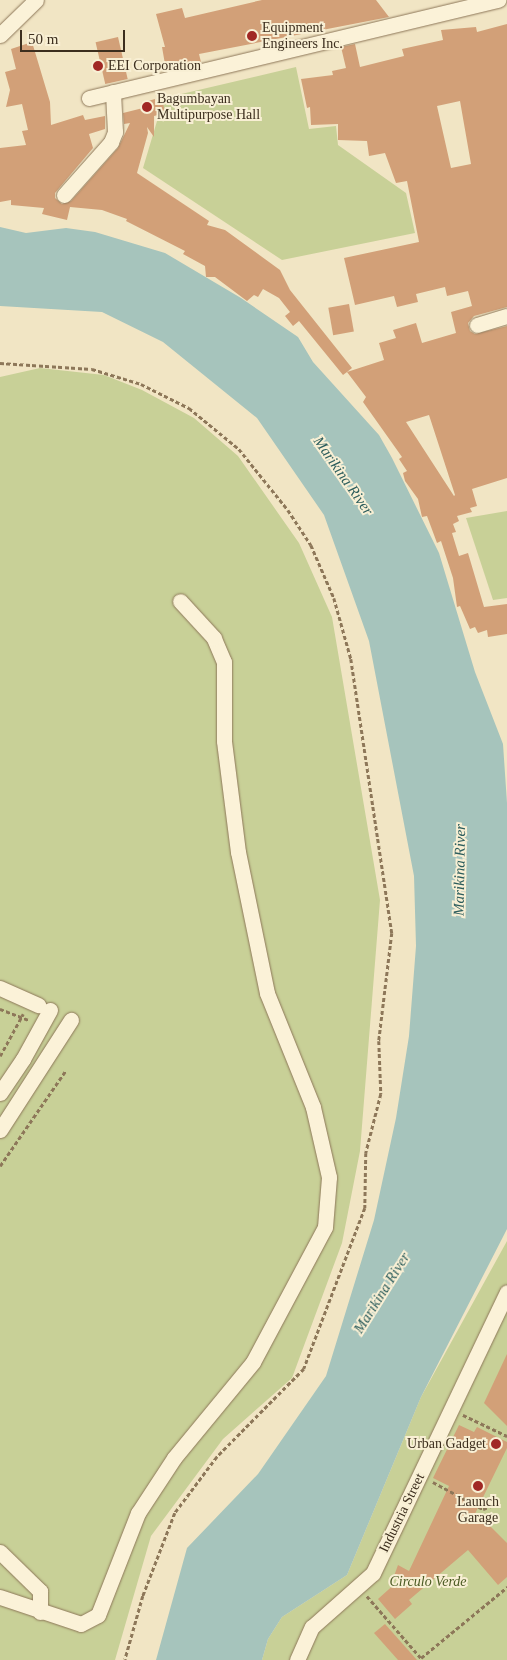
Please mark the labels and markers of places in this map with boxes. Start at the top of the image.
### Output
place label: Equipment Engineers Inc. [262,20,343,52]
marker: Equipment Engineers Inc. [246,30,258,42]
place label: EEI Corporation [108,58,201,74]
marker: EEI Corporation [92,60,104,72]
place label: Bagumbayan Multipurpose Hall [157,91,260,124]
marker: Bagumbayan Multipurpose Hall [141,101,153,113]
place label: Urban Gadget [407,1436,486,1452]
marker: Urban Gadget [490,1438,502,1450]
marker: Launch Garage [472,1480,484,1492]
place label: Launch Garage [457,1494,499,1526]

